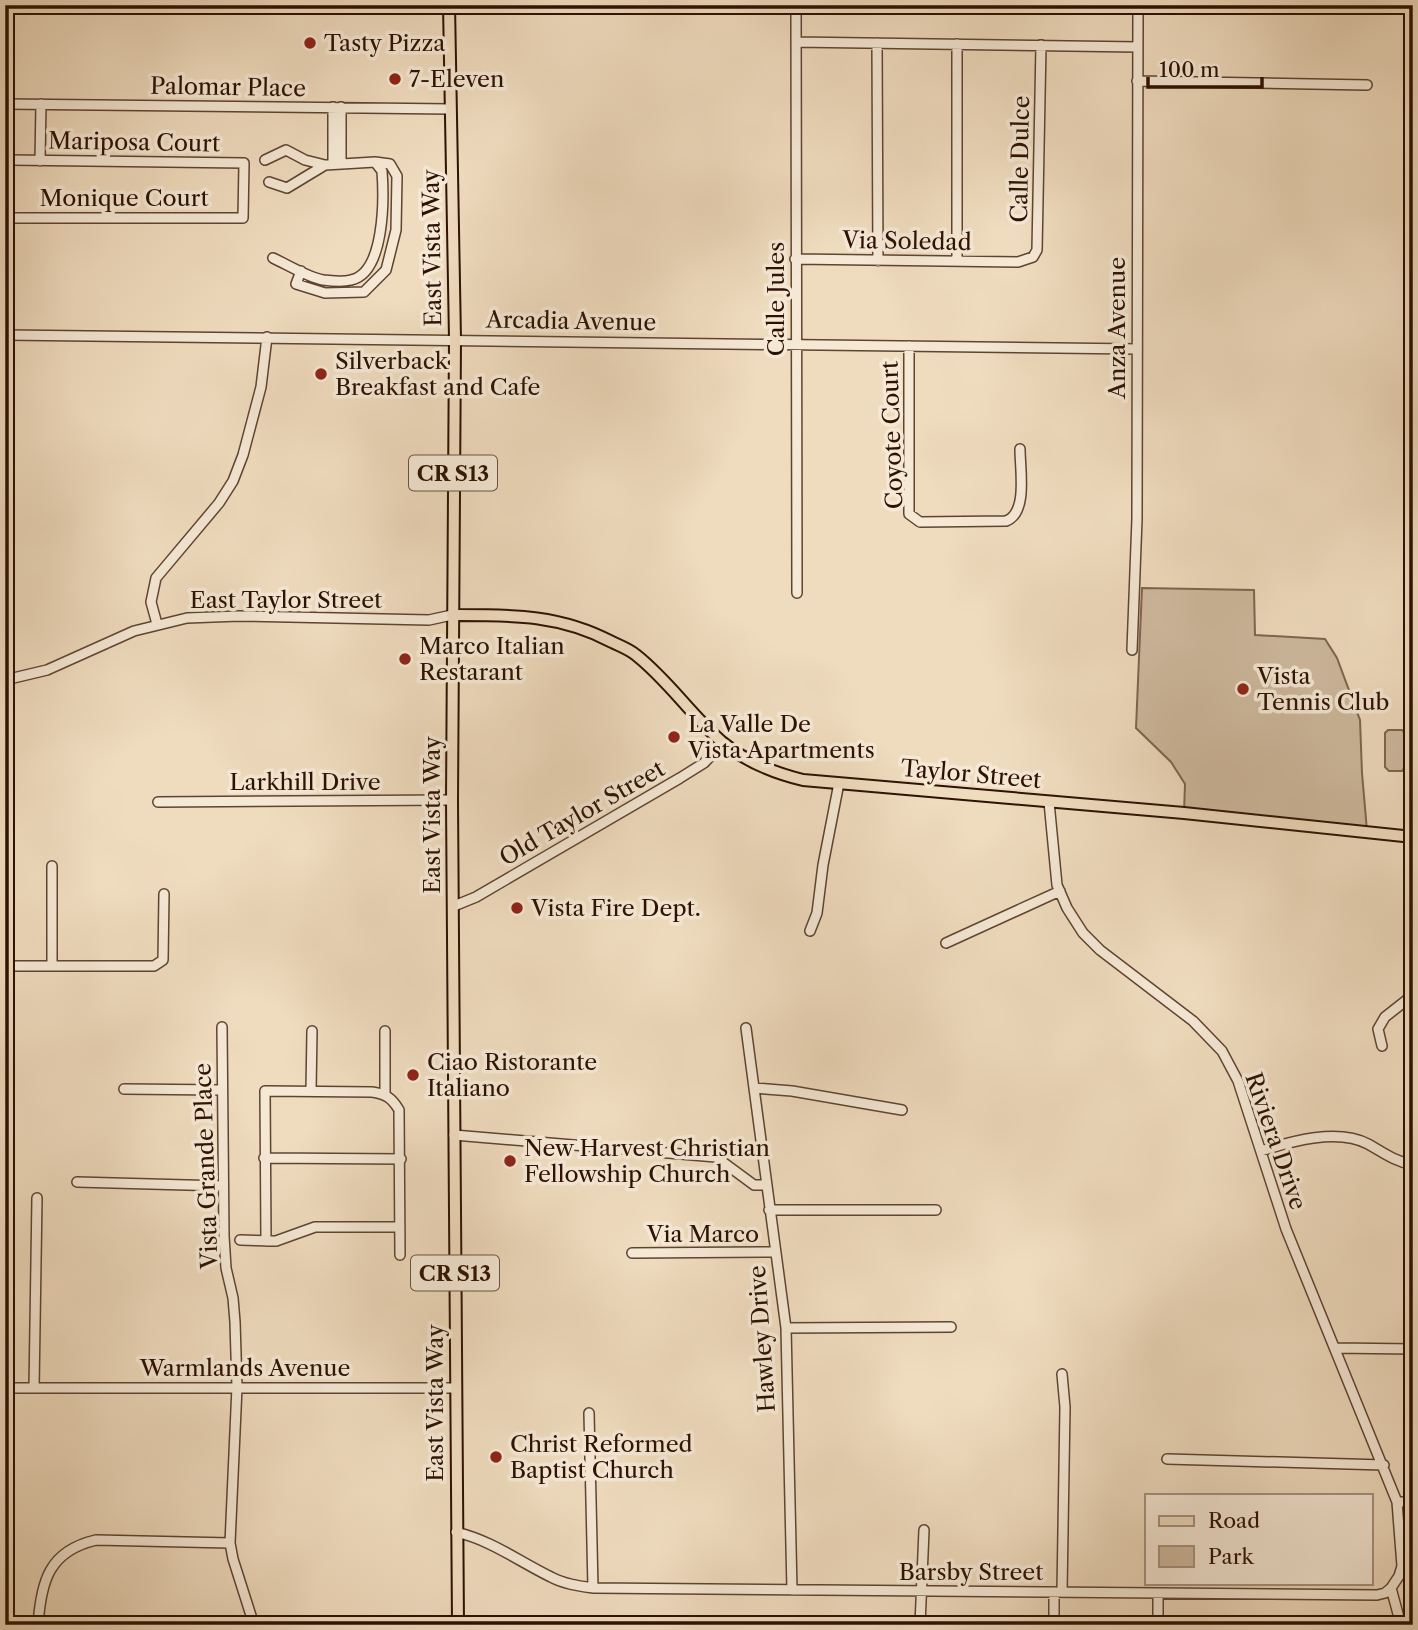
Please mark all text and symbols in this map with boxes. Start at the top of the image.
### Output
place label: Tasty Pizza [324,29,446,57]
marker: Tasty Pizza [302,35,318,51]
scale bar [1148,46,1262,90]
text: 100 m [1159,57,1220,82]
place label: 7-Eleven [409,65,504,93]
marker: 7-Eleven [387,71,403,87]
street label: Palomar Place [150,72,306,102]
street label: Calle Dulce [1005,95,1035,223]
street label: Mariposa Court [48,127,220,157]
street label: East Vista Way [417,169,447,327]
street label: Monique Court [39,184,209,212]
street label: Via Soledad [841,226,972,256]
street label: Calle Jules [762,242,790,356]
street label: Anza Avenue [1103,257,1131,400]
street label: Arcadia Avenue [485,305,656,336]
place label: Silverback Breakfast and Cafe [335,347,540,401]
street label: Coyote Court [875,360,909,510]
marker: Silverback Breakfast and Cafe [313,366,329,382]
road number: CR S13 [409,456,497,490]
street label: East Taylor Street [190,586,382,614]
place label: Marco Italian Restarant [419,632,565,686]
marker: Marco Italian Restarant [397,651,413,667]
place label: Vista Tennis Club [1256,662,1389,716]
marker: Vista Tennis Club [1235,681,1251,697]
place label: La Valle De Vista Apartments [687,710,875,764]
marker: La Valle De Vista Apartments [666,729,682,745]
street label: East Vista Way [418,736,446,894]
street label: Old Taylor Street [494,754,670,872]
street label: Taylor Street [900,754,1042,794]
street label: Larkhill Drive [229,768,381,796]
place label: Vista Fire Dept. [530,894,701,922]
marker: Vista Fire Dept. [509,900,525,916]
place label: Ciao Ristorante Italiano [427,1048,597,1102]
street label: Vista Grande Place [188,1062,224,1271]
marker: Ciao Ristorante Italiano [405,1067,421,1083]
street label: Riviera Drive [1239,1069,1313,1213]
place label: New Harvest Christian Fellowship Church [524,1134,770,1188]
marker: New Harvest Christian Fellowship Church [502,1153,518,1169]
street label: Via Marco [646,1220,759,1248]
road number: CR S13 [411,1256,499,1290]
street label: Hawley Drive [743,1265,781,1413]
street label: East Vista Way [421,1324,449,1482]
street label: Warmlands Avenue [139,1354,350,1382]
place label: Christ Reformed Baptist Church [510,1430,693,1484]
marker: Christ Reformed Baptist Church [488,1449,504,1465]
legend [1145,1494,1372,1584]
text: Road [1208,1508,1260,1533]
text: Park [1208,1544,1254,1569]
street label: Barsby Street [899,1558,1043,1586]

